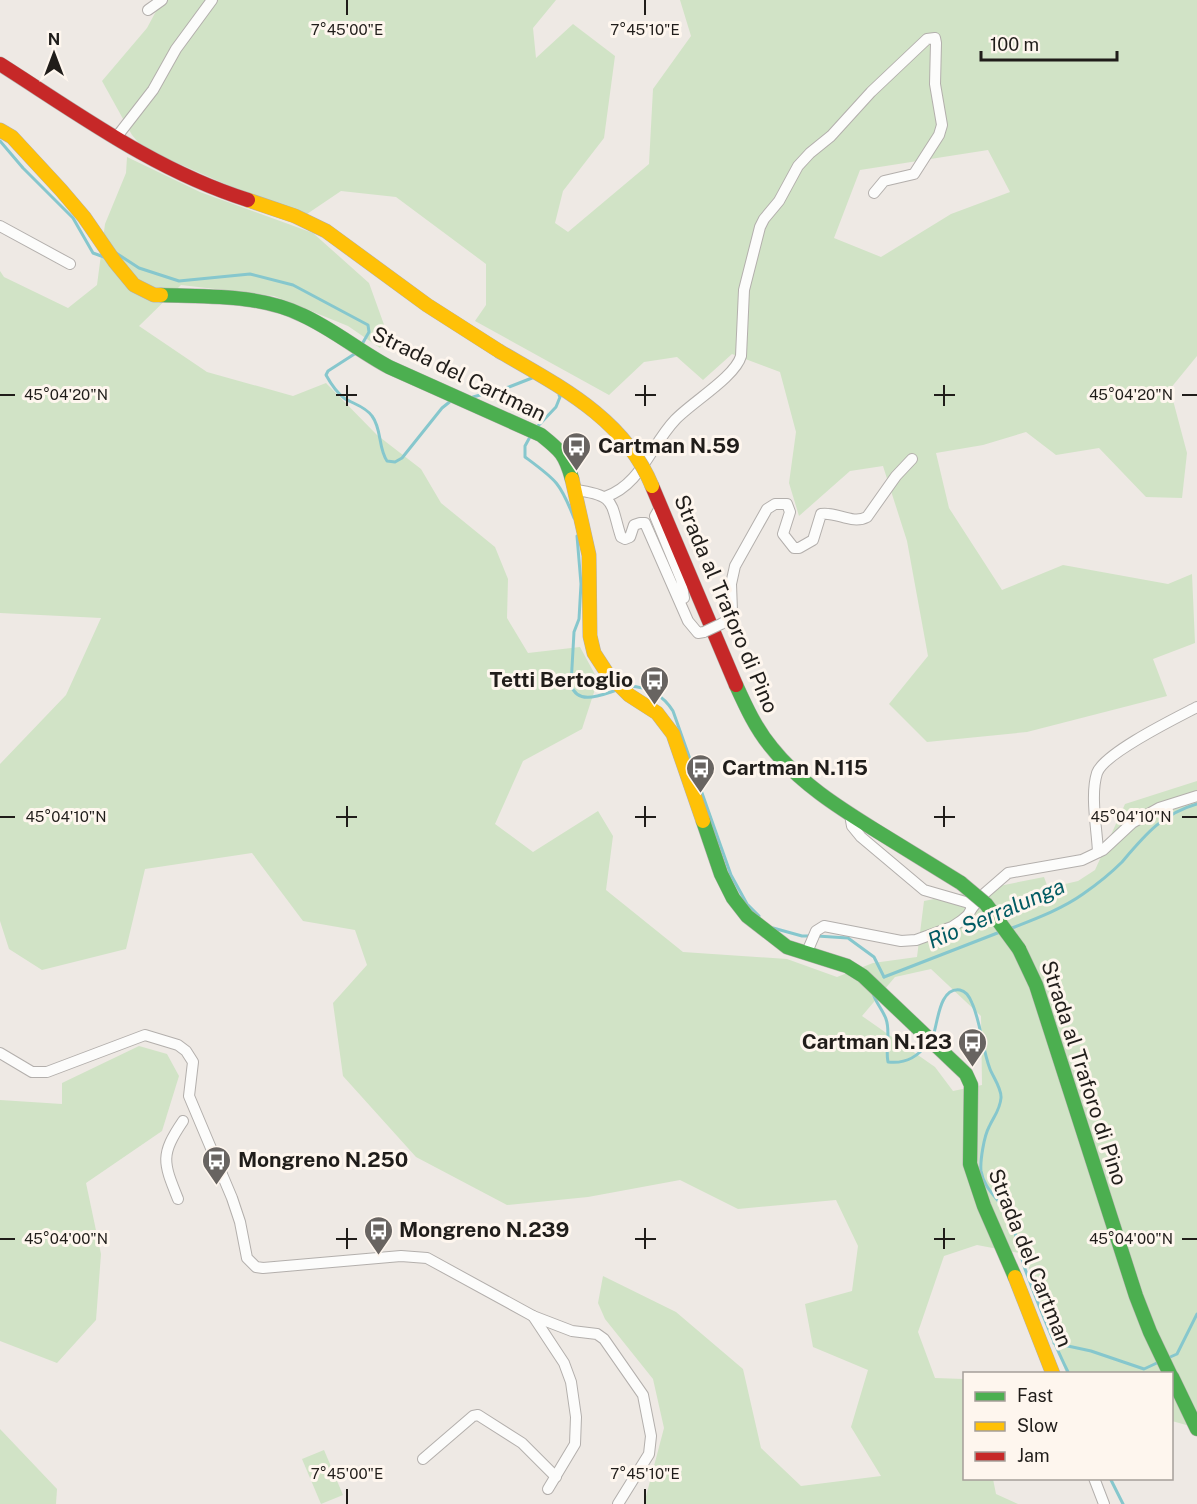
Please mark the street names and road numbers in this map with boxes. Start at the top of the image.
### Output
street label: Strada del Cartman [368,321,550,426]
street label: Strada al Traforo di Pino [669,491,784,717]
street label: Strada al Traforo di Pino [1036,957,1133,1188]
street label: Strada del Cartman [983,1165,1078,1351]

